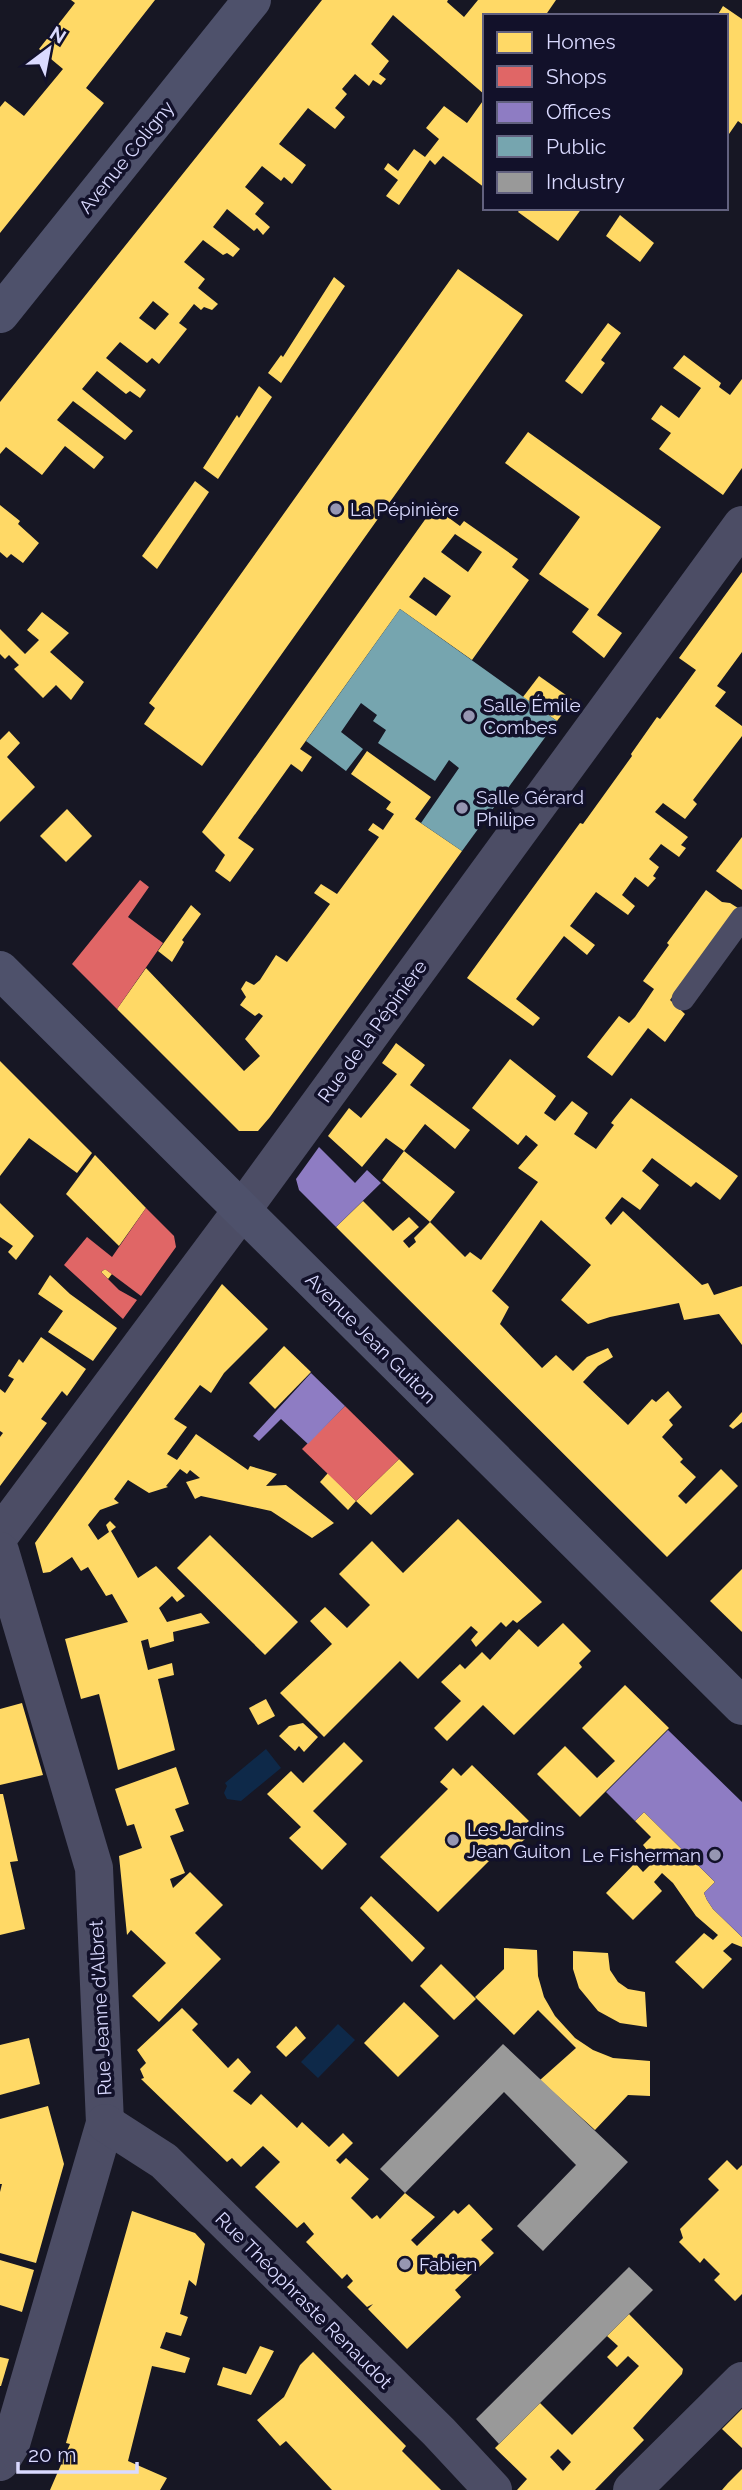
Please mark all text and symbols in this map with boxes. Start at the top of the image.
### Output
north arrow [14,14,84,84]
legend [483,14,728,210]
text: N [46,21,70,48]
text: Homes [546,29,616,54]
text: Shops [546,64,607,89]
street label: Avenue Coligny [74,96,178,218]
text: Offices [546,99,611,124]
text: Public [546,134,606,159]
text: Industry [546,169,625,194]
place label: La Pépinière [350,498,459,520]
marker: La Pépinière [328,501,344,517]
place label: Salle Émile Combes [483,694,581,738]
marker: Salle Émile Combes [461,708,477,724]
place label: Salle Gérard Philipe [476,786,584,830]
marker: Salle Gérard Philipe [454,800,470,816]
street label: Rue de la Pépinière [313,956,431,1106]
street label: Avenue Jean Guiton [301,1268,441,1408]
place label: Les Jardins Jean Guiton [467,1818,571,1862]
marker: Les Jardins Jean Guiton [445,1832,461,1848]
place label: Le Fisherman [582,1844,701,1866]
marker: Le Fisherman [707,1847,723,1863]
street label: Rue Jeanne d'Albret [84,1919,116,2096]
street label: Rue Théophraste Renaudot [211,2207,397,2393]
place label: Fabien [419,2253,477,2275]
marker: Fabien [397,2256,413,2272]
scale bar [18,2430,136,2474]
text: 20 m [28,2442,76,2467]

